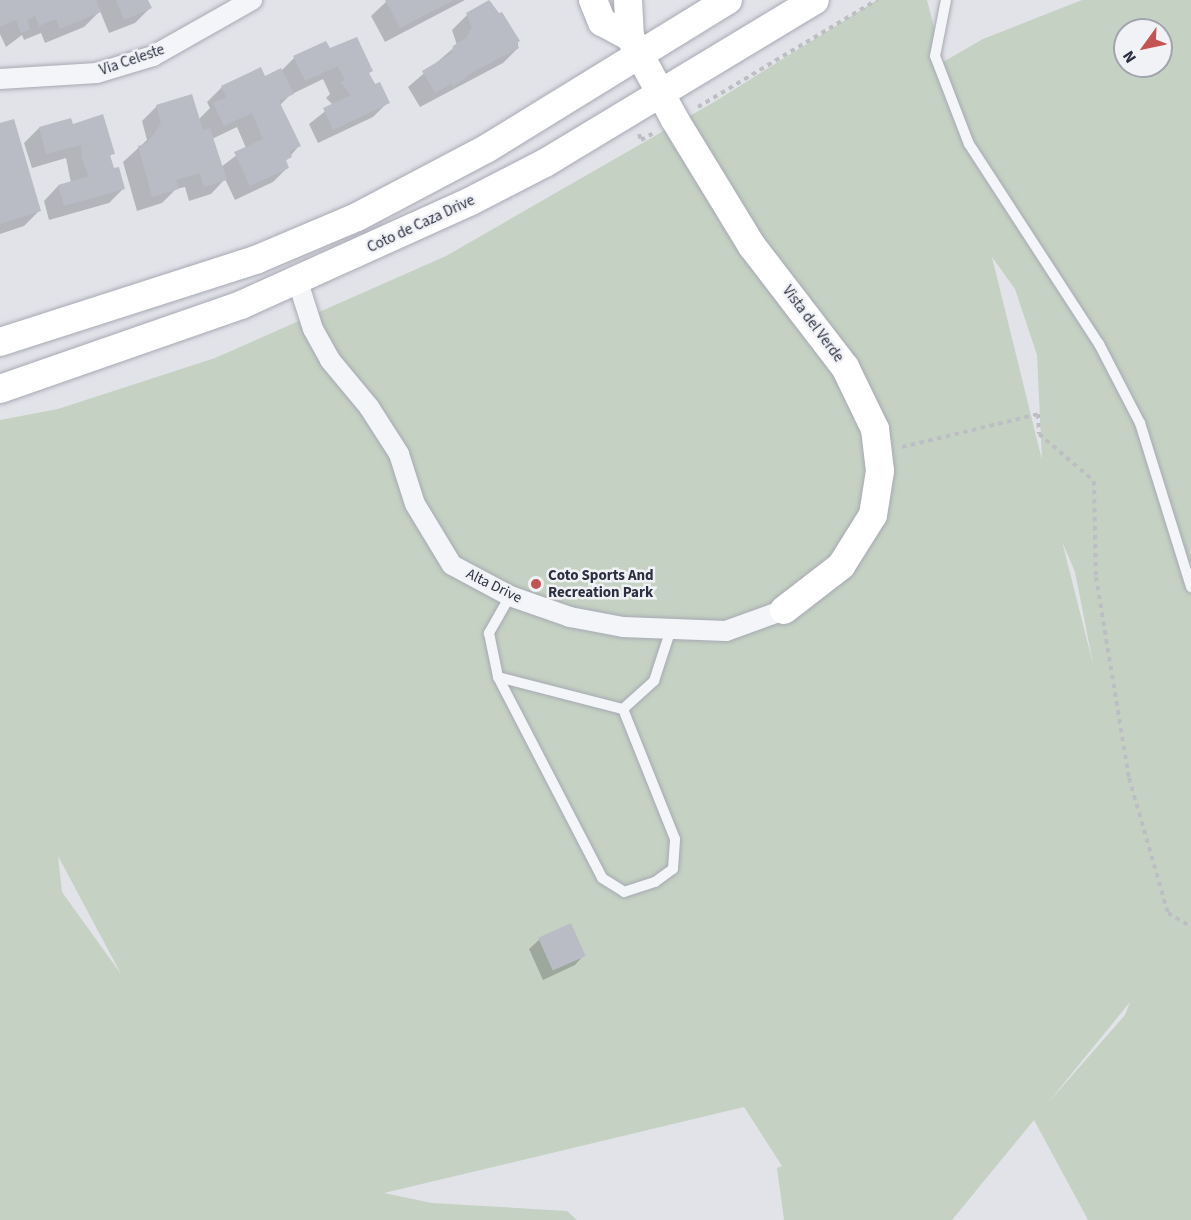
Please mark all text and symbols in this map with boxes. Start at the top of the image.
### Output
north arrow [1113,18,1173,78]
street label: Via Celeste [97,40,167,80]
text: N [1117,46,1142,67]
street label: Coto de Caza Drive [364,191,478,257]
street label: Vista del Verde [778,282,848,366]
street label: Alta Drive [463,565,525,607]
place label: Coto Sports And Recreation Park [548,566,654,601]
marker: Coto Sports And Recreation Park [529,577,543,591]

